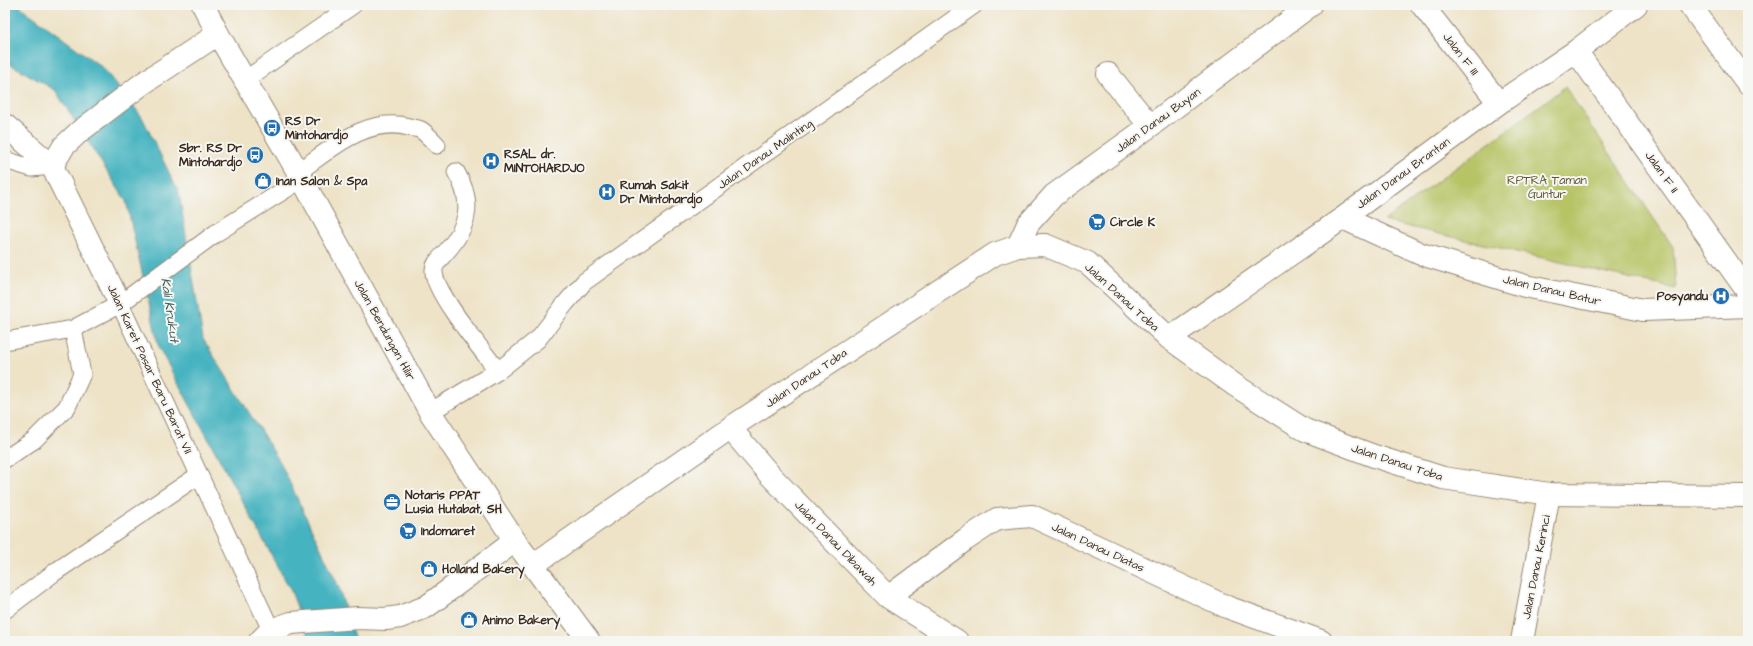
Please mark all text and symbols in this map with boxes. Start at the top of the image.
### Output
street label: Jalan F III [1439,29,1483,79]
street label: Jalan Danau Buyan [1112,84,1205,158]
place label: RS Dr Mintohardjo [285,113,348,145]
street label: Jalan Danau Malinting [714,115,817,195]
bus stop icon: RS Dr Mintohardjo [262,118,282,138]
street label: Jalan Danau Brantan [1353,134,1454,213]
place label: Sbr. RS Dr Mintohardjo [178,140,242,172]
bus stop icon: Sbr. RS Dr Mintohardjo [245,145,265,165]
place label: RSAL dr. MINTOHARDJO [504,146,584,177]
street label: Jalan F II [1641,148,1683,197]
hospital icon: RSAL dr. MINTOHARDJO [481,151,501,171]
shop icon: Inan Salon & Spa [253,171,273,191]
park label: RPTRA Taman Guntur [1507,172,1587,203]
place label: Inan Salon & Spa [276,173,368,191]
place label: Rumah Sakit Dr Mintohardjo [620,177,703,209]
hospital icon: Rumah Sakit Dr Mintohardjo [597,182,617,202]
supermarket icon: Circle K [1087,212,1107,232]
place label: Circle K [1110,214,1156,231]
street label: Jalan Danau Toba [1081,259,1163,336]
street label: Jalan Danau Batur [1501,271,1603,310]
water label: Kali Krukut [157,277,184,345]
street label: Jalan Bendungan Hilir [349,277,420,385]
street label: Jalan Karet Pasar Baru Barat VII [103,282,196,457]
hospital icon: Posyandu [1711,286,1731,306]
place label: Posyandu [1657,288,1708,306]
street label: Jalan Danau Toba [762,345,851,412]
street label: Jalan Danau Toba [1349,440,1445,485]
place label: Notaris PPAT Lusia Hutabat, SH [405,487,503,518]
office icon: Notaris PPAT Lusia Hutabat, SH [382,492,402,512]
street label: Jalan Danau Dibawah [791,497,881,590]
street label: Jalan Danau Kerinci [1518,513,1555,621]
street label: Jalan Danau Diatas [1049,518,1147,576]
supermarket icon: Indomaret [398,521,418,541]
place label: Indomaret [421,523,475,540]
shop icon: Holland Bakery [419,559,439,579]
place label: Holland Bakery [442,561,525,579]
shop icon: Animo Bakery [459,610,479,630]
place label: Animo Bakery [482,612,561,630]

